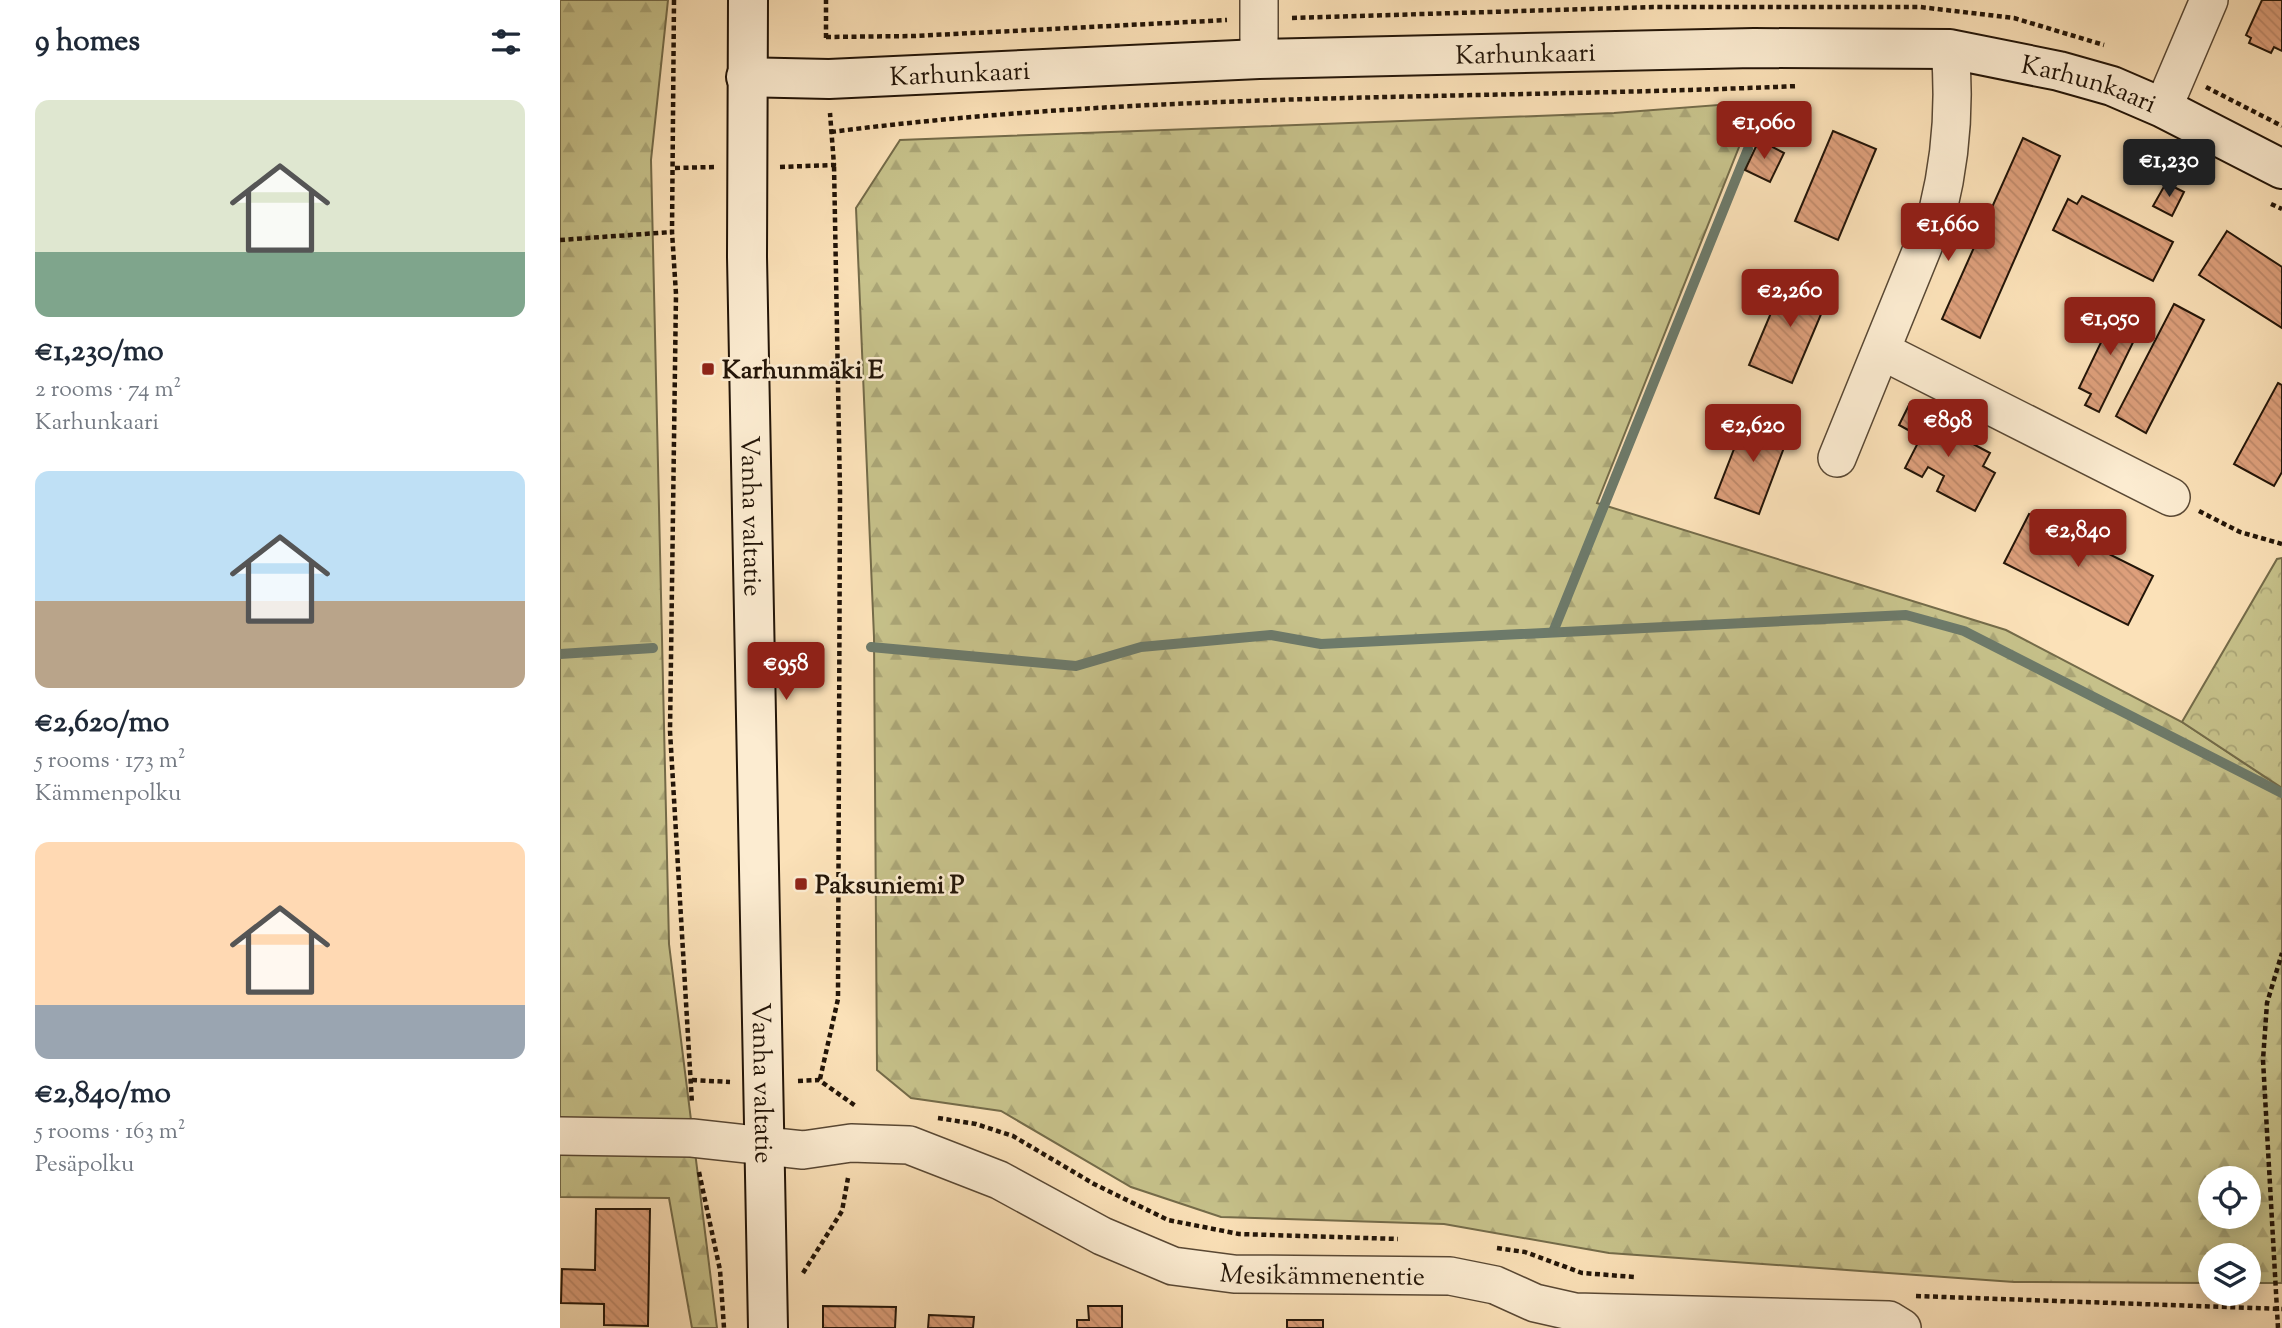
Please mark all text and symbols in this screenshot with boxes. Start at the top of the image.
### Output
text: 9 homes [35,21,140,64]
icon: filters [487,23,525,61]
street label: Karhunkaari [1455,36,1596,76]
street label: Karhunkaari [2018,48,2162,124]
street label: Karhunkaari [889,54,1031,97]
pin: €1,060 [1707,102,1821,161]
text: €1,060 [1733,107,1795,140]
pin: €1,230 [2112,140,2226,199]
icon: home [217,145,343,271]
text: €1,230 [2139,145,2199,178]
pin: €1,660 [1891,204,2005,263]
text: €1,660 [1917,209,1979,242]
pin: €2,260 [1733,270,1847,329]
text: €2,260 [1758,275,1822,308]
pin: €1,050 [2053,298,2167,357]
text: €1,050 [2080,303,2140,336]
text: €1,230/mo [35,331,164,374]
place label: Karhunmäki E [722,353,884,390]
marker: Karhunmäki E [700,361,716,377]
text: 2 rooms · 74 m² [35,374,181,407]
pin: €898 [1907,400,1989,459]
pin: €2,620 [1696,405,1810,464]
text: €898 [1924,405,1972,438]
text: Karhunkaari [35,407,159,440]
text: €2,620 [1721,410,1785,443]
street label: Vanha valtatie [730,435,770,597]
pin: €2,840 [2021,510,2135,569]
text: €2,840 [2045,515,2111,548]
icon: home [217,516,343,642]
pin: €958 [745,642,827,702]
text: €958 [764,648,808,681]
text: €2,620/mo [35,702,169,745]
text: 5 rooms · 173 m² [35,745,186,778]
text: Kämmenpolku [35,778,181,811]
place label: Paksuniemi P [815,868,965,905]
marker: Paksuniemi P [793,876,809,892]
icon: home [217,887,343,1013]
street label: Vanha valtatie [741,1002,781,1164]
text: €2,840/mo [35,1073,171,1116]
text: 5 rooms · 163 m² [35,1116,185,1149]
text: Pesäpolku [35,1149,134,1182]
map controls [2198,1166,2261,1306]
button: locate [2198,1166,2261,1229]
button: layers [2198,1243,2261,1306]
street label: Mesikämmenentie [1217,1256,1425,1297]

